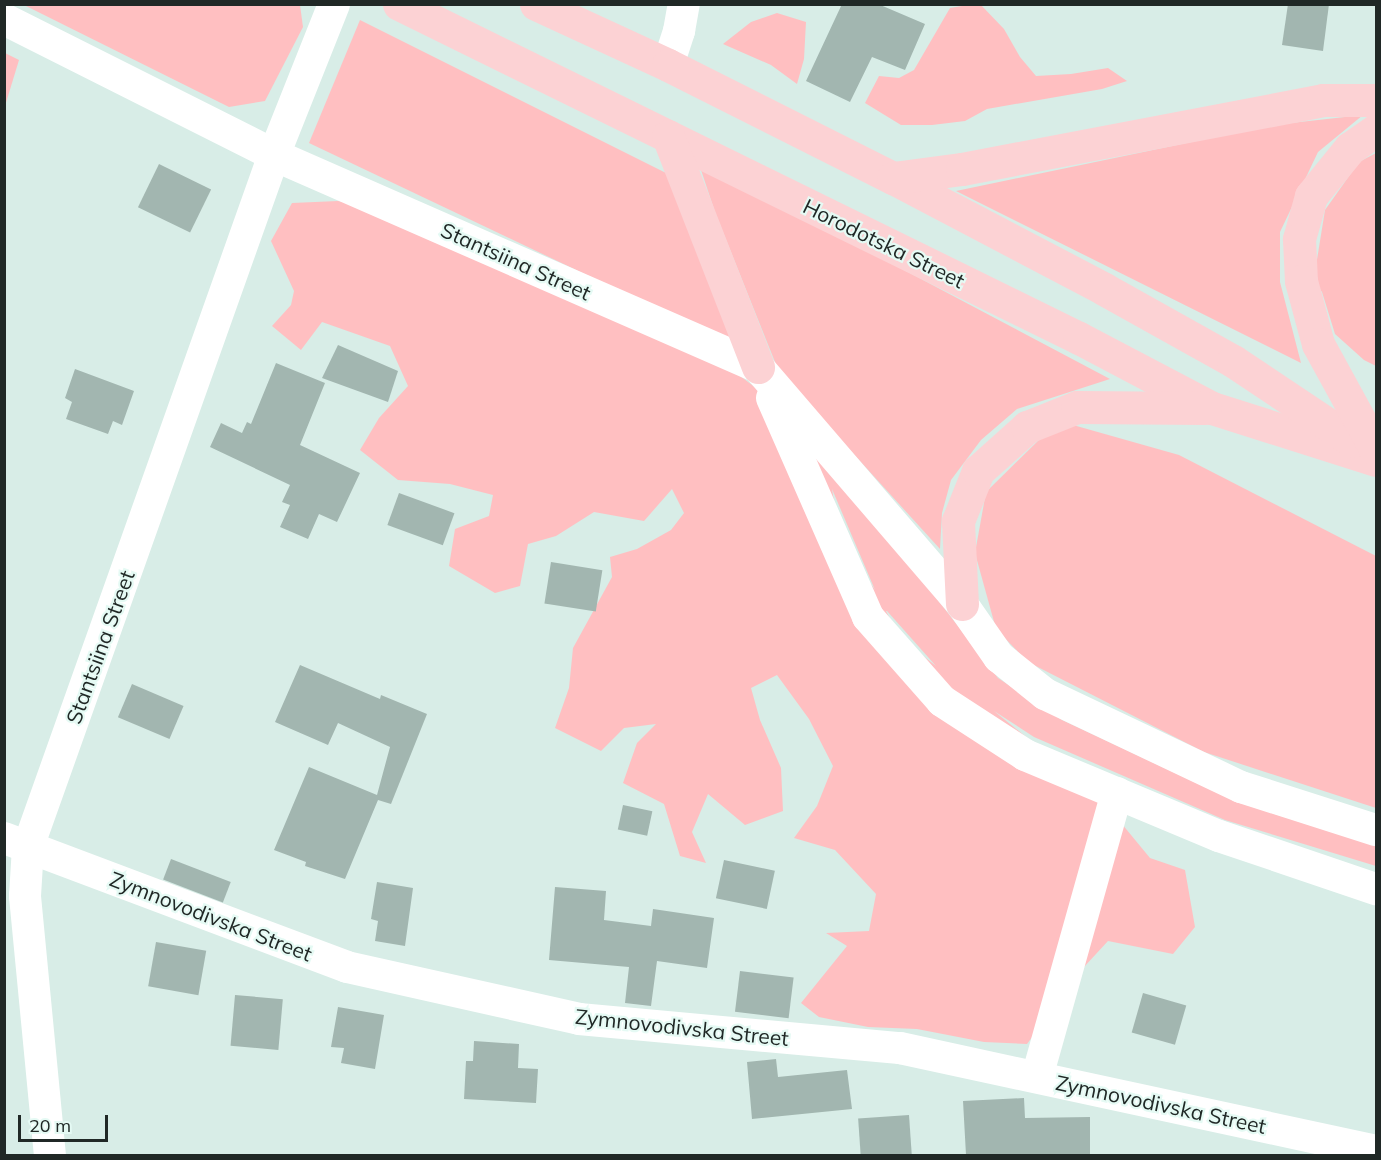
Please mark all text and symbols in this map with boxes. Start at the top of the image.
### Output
street label: Horodotska Street [799,193,969,293]
street label: Stantsiina Street [437,217,595,305]
street label: Stantsiina Street [61,567,139,727]
street label: Zymnovodivska Street [106,866,316,966]
street label: Zymnovodivska Street [574,1003,790,1051]
street label: Zymnovodivska Street [1053,1069,1269,1139]
scale bar [21,1103,111,1141]
text: 20 m [29,1114,71,1137]

